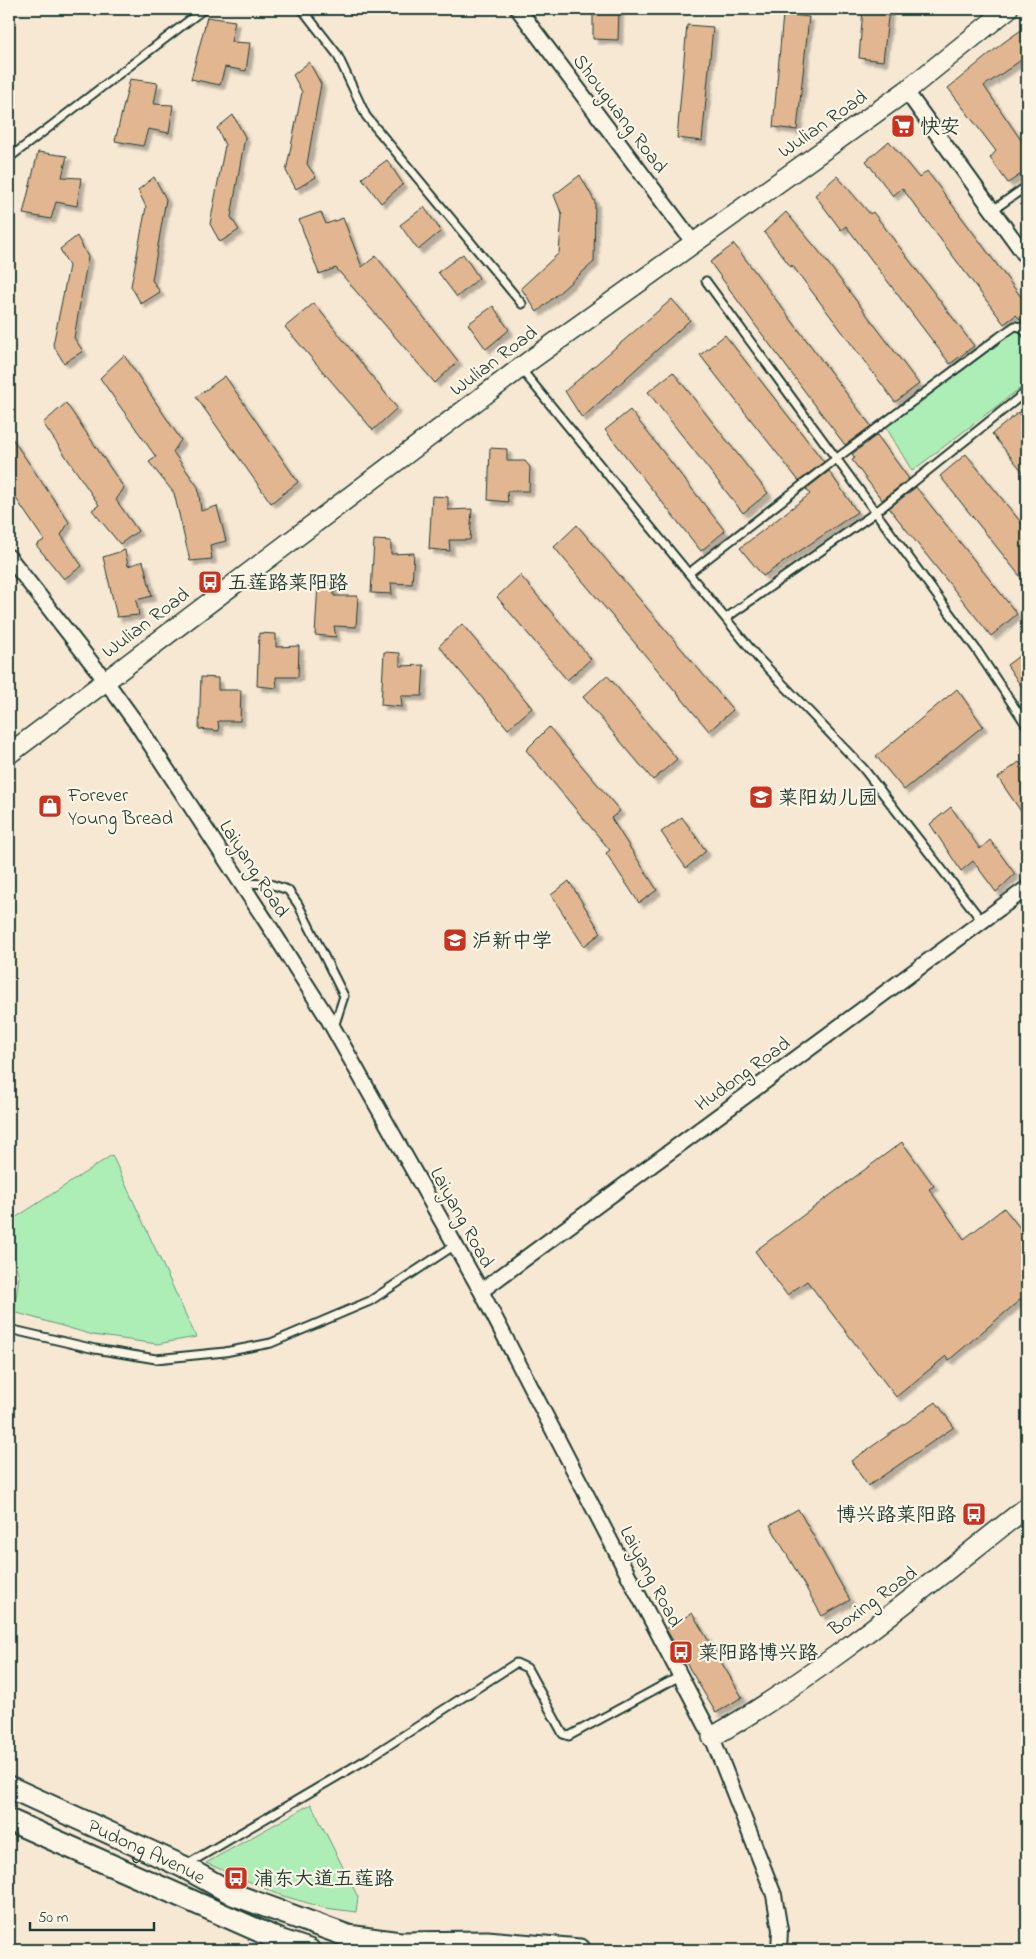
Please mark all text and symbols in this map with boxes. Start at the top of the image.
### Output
street label: Shouguang Road [564,49,674,181]
street label: Wulian Road [773,84,874,166]
supermarket icon: 快安 [890,113,916,139]
place label: 快安 [920,114,960,143]
street label: Wulian Road [445,319,544,405]
bus stop icon: 五莲路莱阳路 [197,569,223,595]
place label: 五莲路莱阳路 [228,570,349,599]
street label: Wulian Road [97,581,196,667]
place label: Forever Young Bread [67,782,173,835]
school or university icon: 莱阳幼儿园 [748,784,774,810]
place label: 莱阳幼儿园 [778,785,878,814]
shop icon: Forever Young Bread [37,793,63,819]
street label: Laiyang Road [210,815,295,924]
school or university icon: 沪新中学 [442,927,468,953]
place label: 沪新中学 [472,928,552,957]
street label: Hudong Road [690,1030,798,1120]
street label: Laiyang Road [420,1163,500,1274]
bus stop icon: 博兴路莱阳路 [961,1501,987,1527]
place label: 博兴路莱阳路 [836,1502,957,1531]
street label: Laiyang Road [610,1521,689,1633]
street label: Boxing Road [822,1560,925,1646]
bus stop icon: 莱阳路博兴路 [668,1639,694,1665]
place label: 莱阳路博兴路 [698,1640,819,1669]
street label: Pudong Avenue [82,1813,210,1893]
bus stop icon: 浦东大道五莲路 [223,1865,249,1891]
place label: 浦东大道五莲路 [254,1866,395,1895]
scale bar [30,1899,154,1931]
text: 50 m [38,1907,69,1929]

